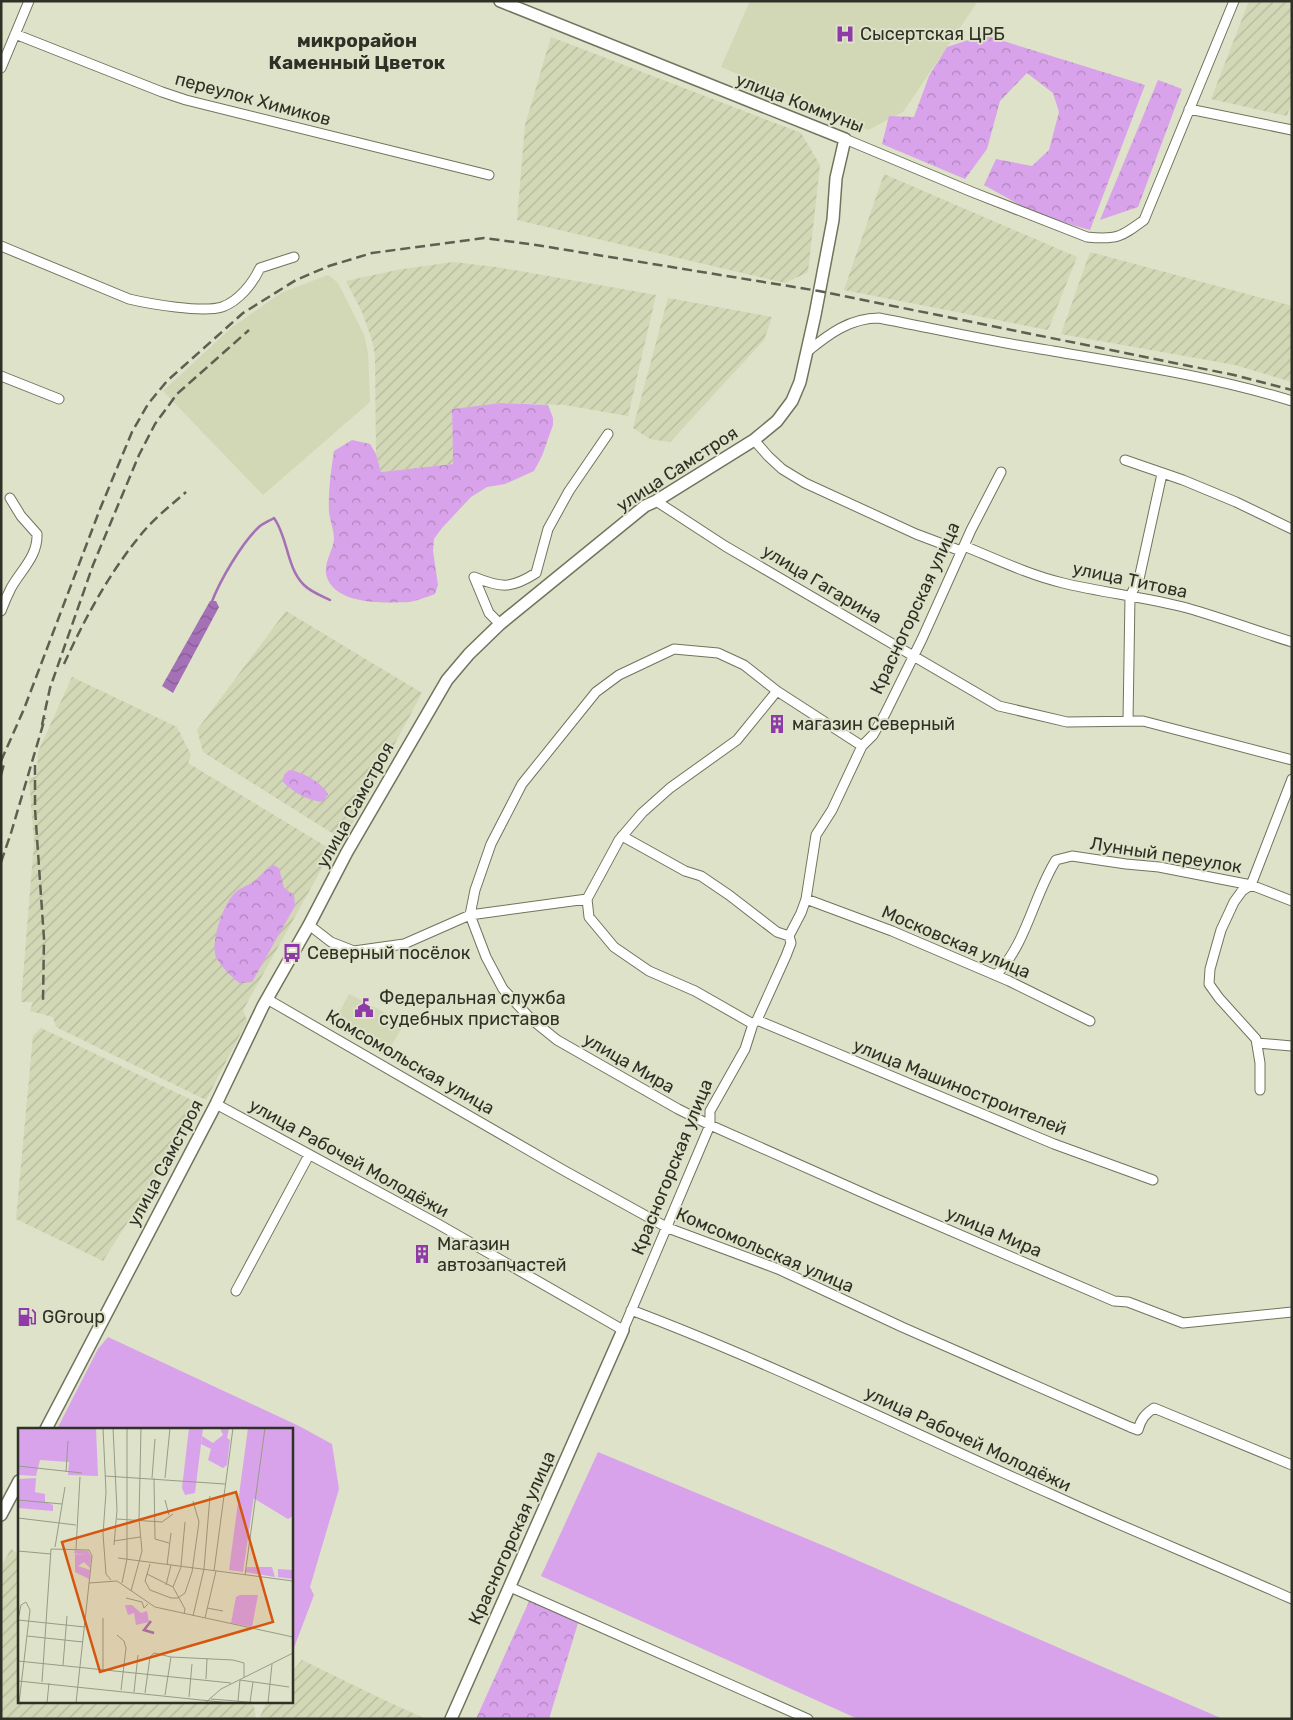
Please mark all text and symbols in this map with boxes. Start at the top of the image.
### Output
hospital icon: Сысертская ЦРБ [834,23,856,45]
place label: Сысертская ЦРБ [860,23,1005,45]
district label: микрорайон Каменный Цветок [269,29,446,74]
street label: переулок Химиков [173,68,333,130]
street label: улица Коммуны [733,68,867,138]
street label: улица Самстроя [612,422,742,516]
street label: Красногорская улица [865,518,965,698]
street label: улица Гагарина [758,540,886,628]
street label: улица Титова [1070,557,1190,603]
building icon: магазин Северный [766,713,788,735]
place label: магазин Северный [792,713,955,735]
street label: улица Самстроя [311,738,399,872]
street label: Лунный переулок [1088,832,1244,878]
street label: Московская улица [878,901,1034,983]
bus stop icon: Северный посёлок [281,942,303,964]
place label: Северный посёлок [307,942,471,964]
place label: Федеральная служба судебных приставов [379,987,566,1030]
public building icon: Федеральная служба судебных приставов [353,997,375,1019]
street label: Комсомольская улица [322,1005,498,1119]
street label: улица Мира [579,1028,679,1098]
street label: улица Машиностроителей [850,1034,1070,1140]
street label: Красногорская улица [627,1076,717,1258]
street label: улица Рабочей Молодёжи [245,1094,453,1222]
street label: улица Самстроя [122,1096,208,1230]
street label: улица Мира [943,1202,1045,1262]
street label: Комсомольская улица [673,1203,857,1297]
place label: Магазин автозапчастей [437,1233,566,1276]
building icon: Магазин автозапчастей [411,1243,433,1265]
fuel station icon: GGroup [16,1306,38,1328]
place label: GGroup [42,1306,105,1328]
street label: улица Рабочей Молодёжи [861,1381,1075,1497]
inset map [18,1428,292,1702]
street label: Красногорская улица [464,1448,560,1628]

